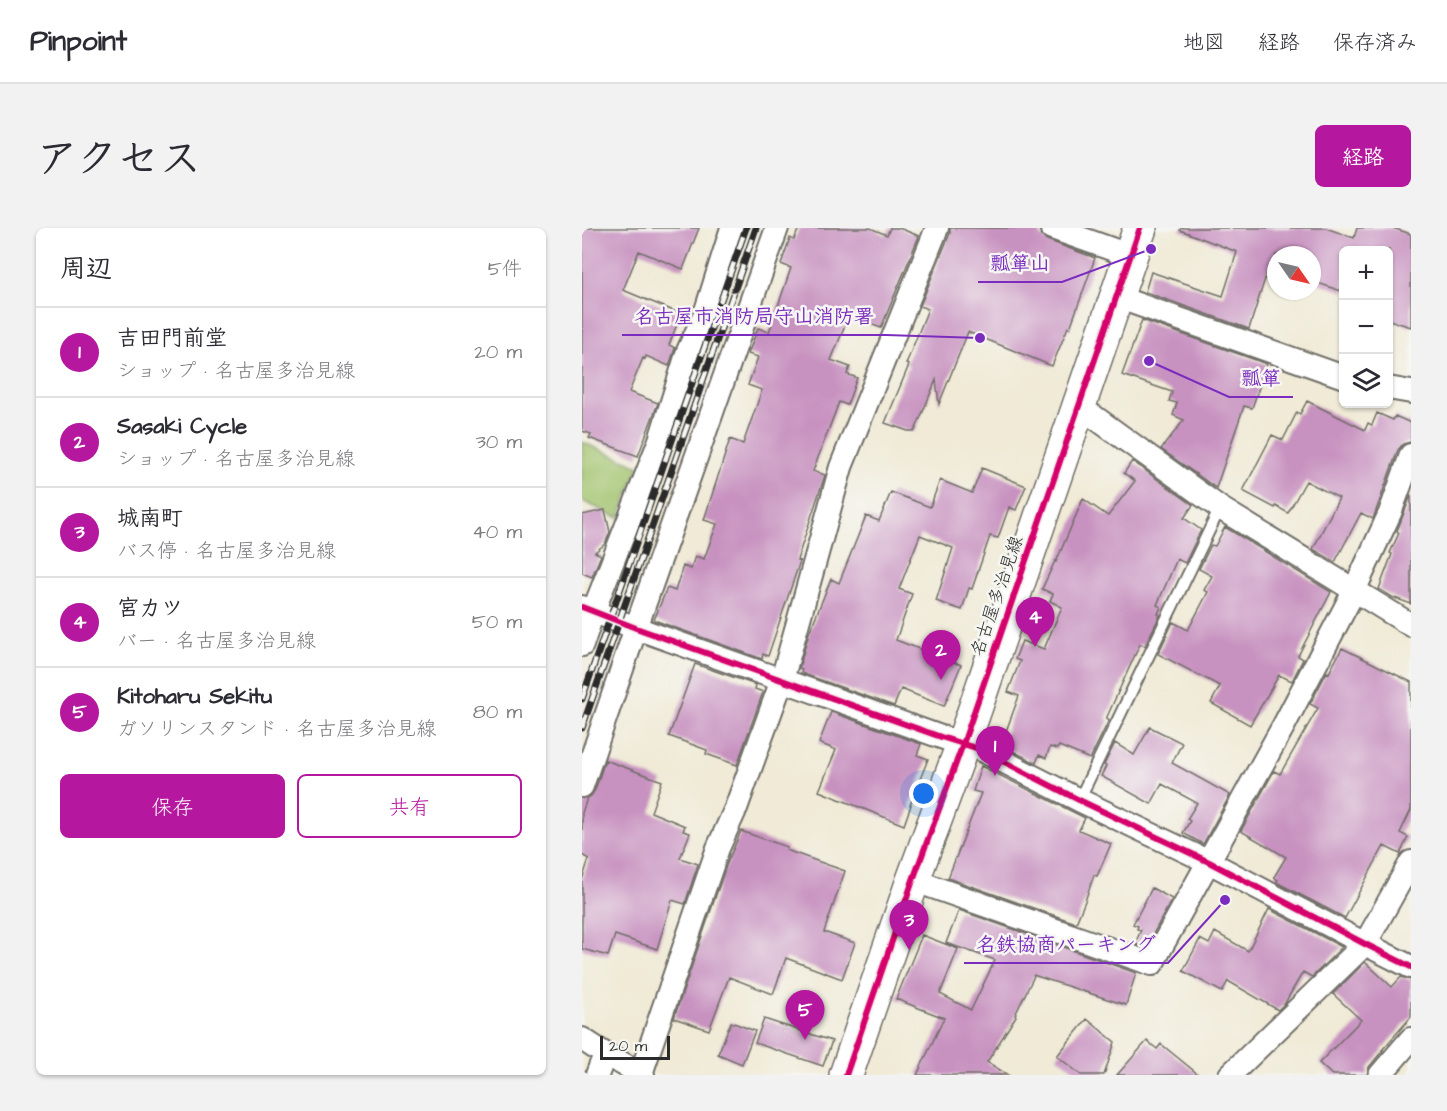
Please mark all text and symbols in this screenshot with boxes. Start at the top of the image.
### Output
text: Pinpoint [30,22,127,61]
text: 地図 [1183,28,1225,57]
text: 経路 [1258,28,1300,57]
text: 保存済み [1333,28,1417,57]
button: 経路 [1315,125,1411,187]
text: アクセス [36,131,201,189]
callout: 瓢箪山 [978,244,1062,282]
north arrow [1267,246,1321,300]
map controls [1339,246,1393,408]
button: + [1339,246,1393,300]
text: 瓢箪山 [990,250,1050,278]
text: 周辺 [60,251,112,287]
text: 5件 [488,255,522,283]
callout: 名古屋市消防局守山消防署 [622,297,886,335]
button: − [1339,300,1393,354]
text: 名古屋市消防局守山消防署 [634,303,874,331]
text: 吉田門前堂 [117,323,227,354]
text: 1 [78,338,81,366]
text: 20 m [474,338,522,366]
button: layers [1339,354,1393,408]
text: ショップ · 名古屋多治見線 [117,357,355,385]
callout: 瓢箪 [1229,359,1293,397]
text: 瓢箪 [1241,365,1281,393]
text: Sasaki Cycle [117,411,247,442]
text: 2 [74,428,85,456]
text: 30 m [476,428,522,456]
text: ショップ · 名古屋多治見線 [117,445,355,473]
text: 城南町 [117,503,183,534]
text: 3 [74,518,85,546]
text: 40 m [472,518,522,546]
street label: 名古屋多治見線 [965,532,1029,660]
text: バス停 · 名古屋多治見線 [117,537,336,565]
text: 宮カツ [117,593,183,624]
pin: 4 [1016,598,1054,647]
text: 4 [73,608,86,636]
text: 50 m [472,608,522,636]
text: バー · 名古屋多治見線 [117,627,316,655]
pin: 2 [922,630,960,680]
text: Kitoharu Sekitu [117,681,272,712]
text: 5 [72,698,87,726]
text: 80 m [473,698,522,726]
text: ガソリンスタンド · 名古屋多治見線 [117,715,436,743]
pin: 1 [976,726,1014,776]
button: 保存 [60,774,285,838]
button: 共有 [297,774,522,838]
your location [909,779,938,808]
pin: 3 [890,900,928,950]
callout: 名鉄協商パーキング [964,925,1168,963]
text: 名鉄協商パーキング [976,931,1156,959]
pin: 5 [786,990,824,1040]
scale bar [600,1033,670,1060]
text: 20 m [609,1035,647,1057]

